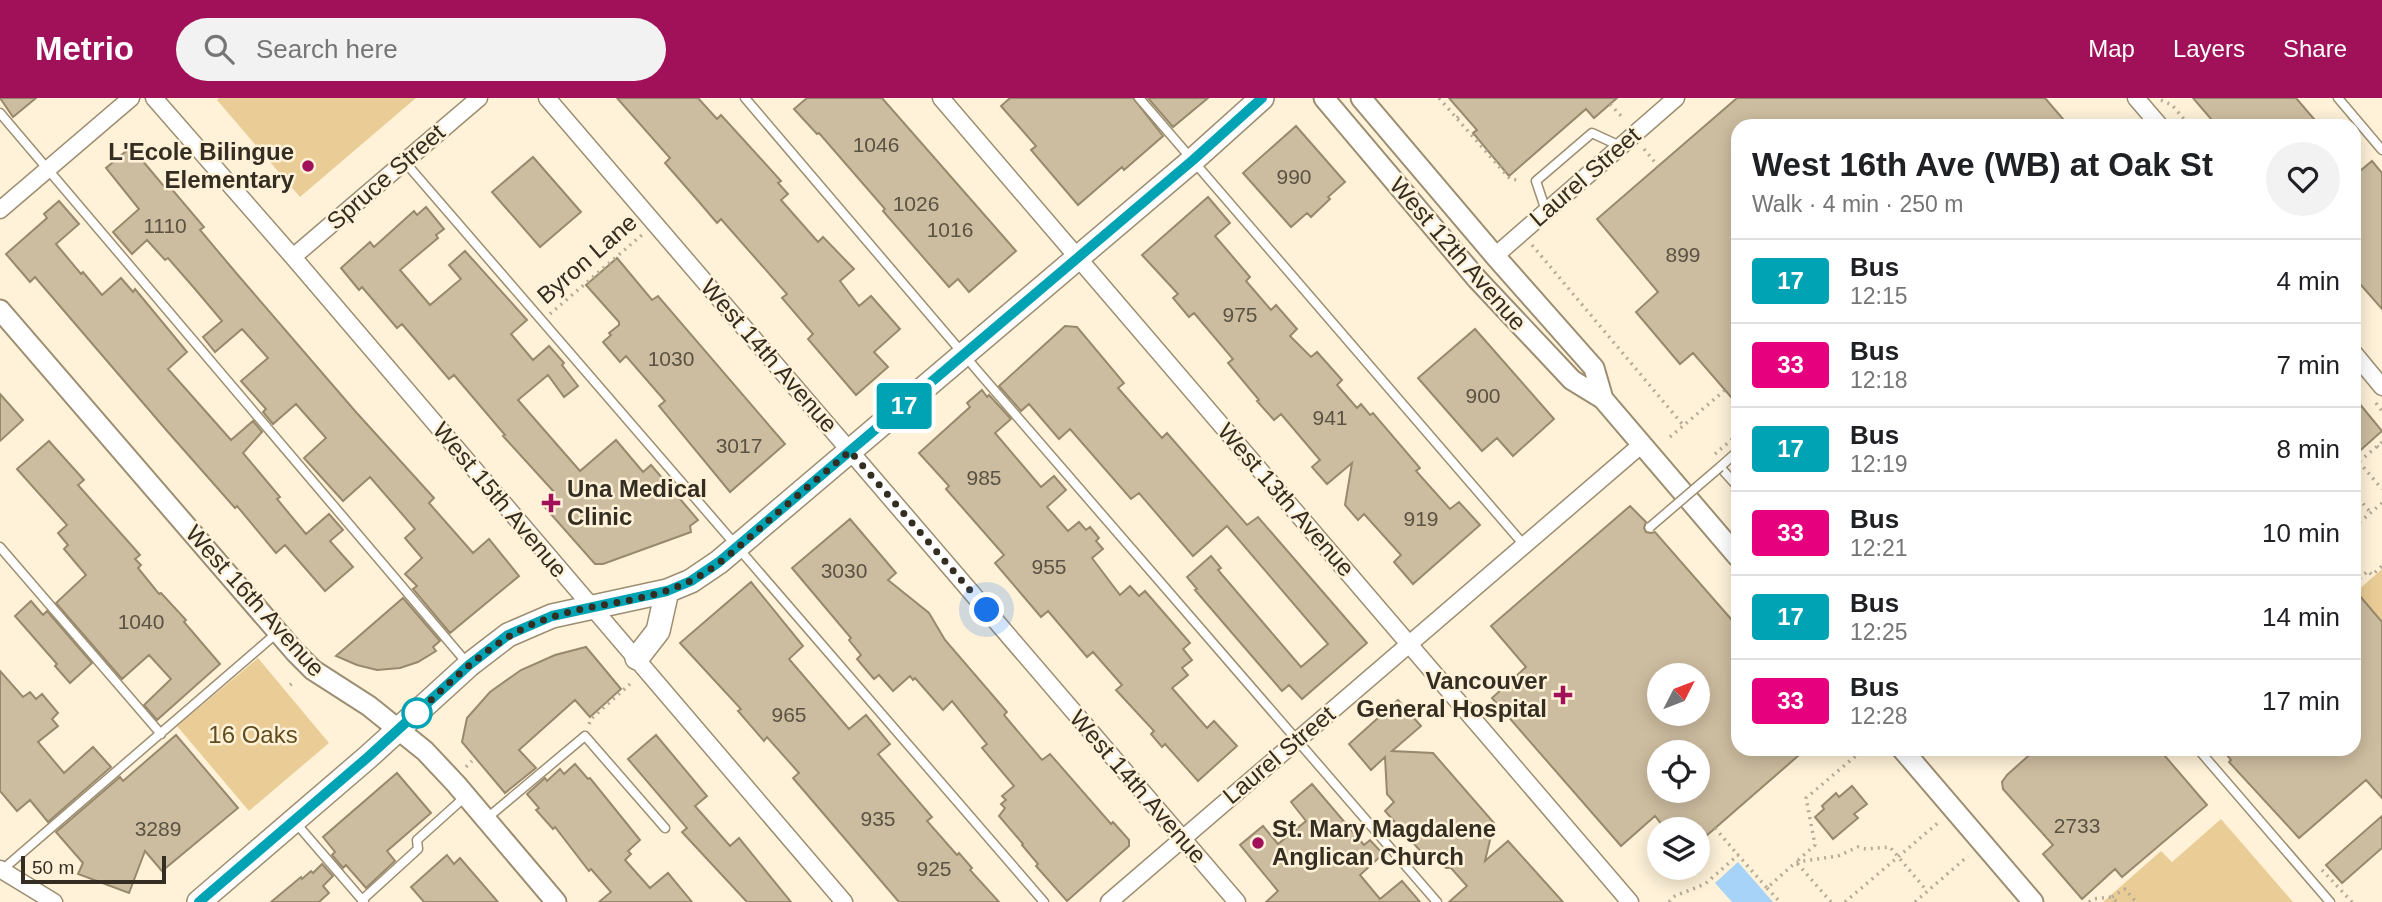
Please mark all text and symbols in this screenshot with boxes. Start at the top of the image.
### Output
search box [176,18,666,81]
text: Metrio [35,30,134,67]
icon: search [200,30,238,68]
text: Search here [256,34,398,64]
text: Map [2088,35,2135,62]
text: Layers [2173,35,2245,62]
text: Share [2283,35,2347,62]
street label: Spruce Street [321,118,450,235]
street label: Laurel Street [1524,121,1646,232]
house number: 1046 [853,133,899,156]
place label: L'Ecole Bilingue Elementary [108,138,295,193]
button: heart [2266,142,2340,216]
text: West 16th Ave (WB) at Oak St [1752,146,2213,183]
marker: L'Ecole Bilingue Elementary [300,158,316,174]
house number: 990 [1276,165,1312,188]
street label: West 12th Avenue [1385,172,1532,336]
text: Walk · 4 min · 250 m [1752,191,1963,217]
house number: 1026 [893,192,939,215]
street label: Byron Lane [531,208,642,309]
house number: 1110 [143,214,187,237]
house number: 1016 [927,218,973,241]
house number: 899 [1665,243,1701,266]
text: Bus [1850,252,1899,282]
text: 4 min [2276,266,2340,296]
text: 17 [1777,267,1804,294]
street label: West 14th Avenue [696,274,843,438]
text: 12:15 [1850,283,1908,309]
house number: 975 [1222,303,1258,326]
text: Bus [1850,336,1899,366]
house number: 1030 [648,347,694,370]
text: 7 min [2276,350,2340,380]
text: 33 [1777,351,1804,378]
text: 12:18 [1850,367,1908,393]
line badge: 17 [872,383,936,429]
house number: 900 [1465,384,1501,407]
text: 17 [891,392,917,419]
house number: 941 [1312,406,1348,429]
street label: West 15th Avenue [428,417,573,583]
street label: West 13th Avenue [1213,418,1360,582]
text: Bus [1850,420,1899,450]
house number: 3017 [716,434,762,457]
text: 8 min [2276,434,2340,464]
text: 17 [1777,435,1804,462]
text: 12:19 [1850,451,1908,477]
house number: 985 [966,466,1002,489]
place label: Una Medical Clinic [567,475,707,530]
marker: Una Medical Clinic [541,493,561,513]
text: Bus [1850,504,1899,534]
house number: 919 [1403,507,1439,530]
text: 10 min [2262,518,2340,548]
text: 33 [1777,519,1804,546]
street label: West 16th Avenue [180,520,330,682]
text: 12:21 [1850,535,1908,561]
house number: 955 [1031,555,1067,578]
house number: 3030 [821,559,867,582]
text: Bus [1850,588,1899,618]
your location [969,592,1004,627]
text: 14 min [2262,602,2340,632]
text: 17 [1777,603,1804,630]
house number: 1040 [118,610,164,633]
text: 12:25 [1850,619,1908,645]
north arrow [1647,663,1710,726]
map controls [1647,663,1710,880]
place label: Vancouver General Hospital [1356,667,1547,722]
text: Bus [1850,672,1899,702]
marker: Vancouver General Hospital [1553,685,1573,705]
text: 17 min [2262,686,2340,716]
text: 33 [1777,687,1804,714]
unlabelled marker [402,698,432,728]
street label: Laurel Street [1217,700,1340,809]
house number: 965 [771,703,807,726]
text: 12:28 [1850,703,1908,729]
street label: West 14th Avenue [1065,705,1212,869]
park label: 16 Oaks [208,721,298,748]
button: locate [1647,740,1710,803]
house number: 935 [860,807,896,830]
house number: 2733 [2054,814,2100,837]
place label: St. Mary Magdalene Anglican Church [1272,815,1496,870]
house number: 3289 [135,817,181,840]
button: layers [1647,817,1710,880]
marker: St. Mary Magdalene Anglican Church [1250,835,1266,851]
scale bar [21,853,166,885]
text: 50 m [32,857,74,878]
house number: 925 [916,857,952,880]

